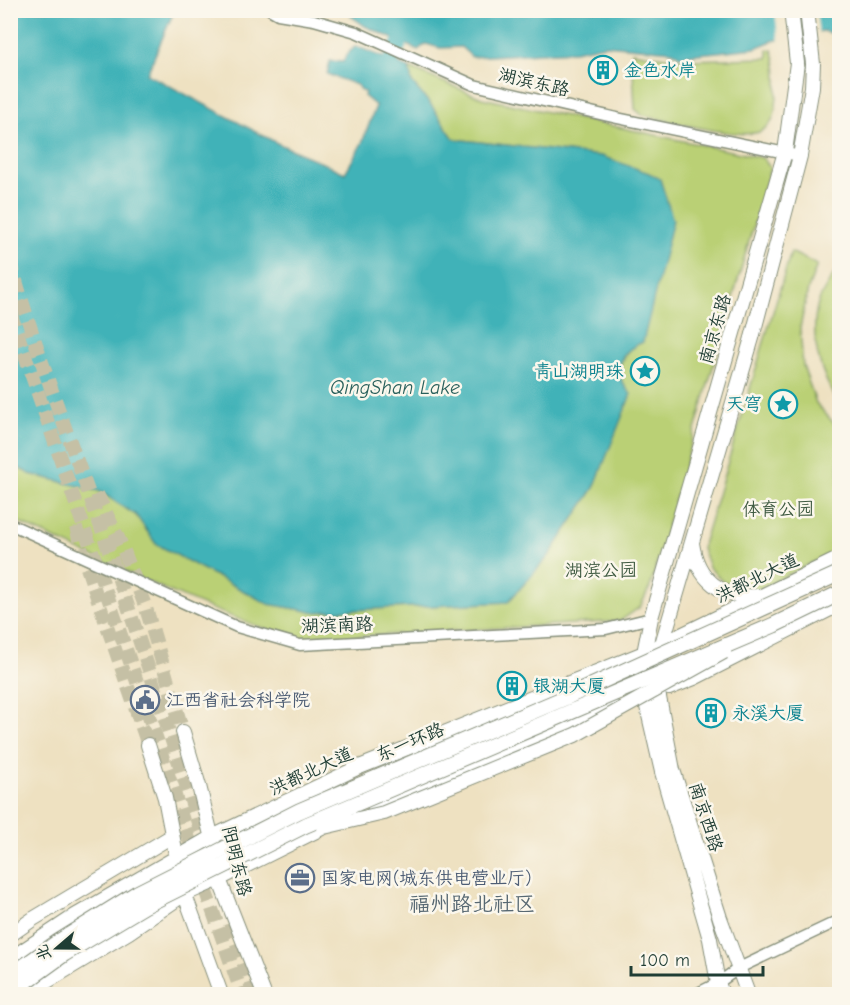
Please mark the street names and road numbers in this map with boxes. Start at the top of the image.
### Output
street label: 湖滨东路 [496,64,571,101]
street label: 南京东路 [695,292,735,367]
street label: 洪都北大道 [712,549,802,608]
street label: 湖滨南路 [301,614,373,637]
street label: 东一环路 [373,719,447,766]
street label: 洪都北大道 [266,743,356,800]
street label: 南京西路 [684,780,727,855]
street label: 阳明东路 [218,824,255,899]

